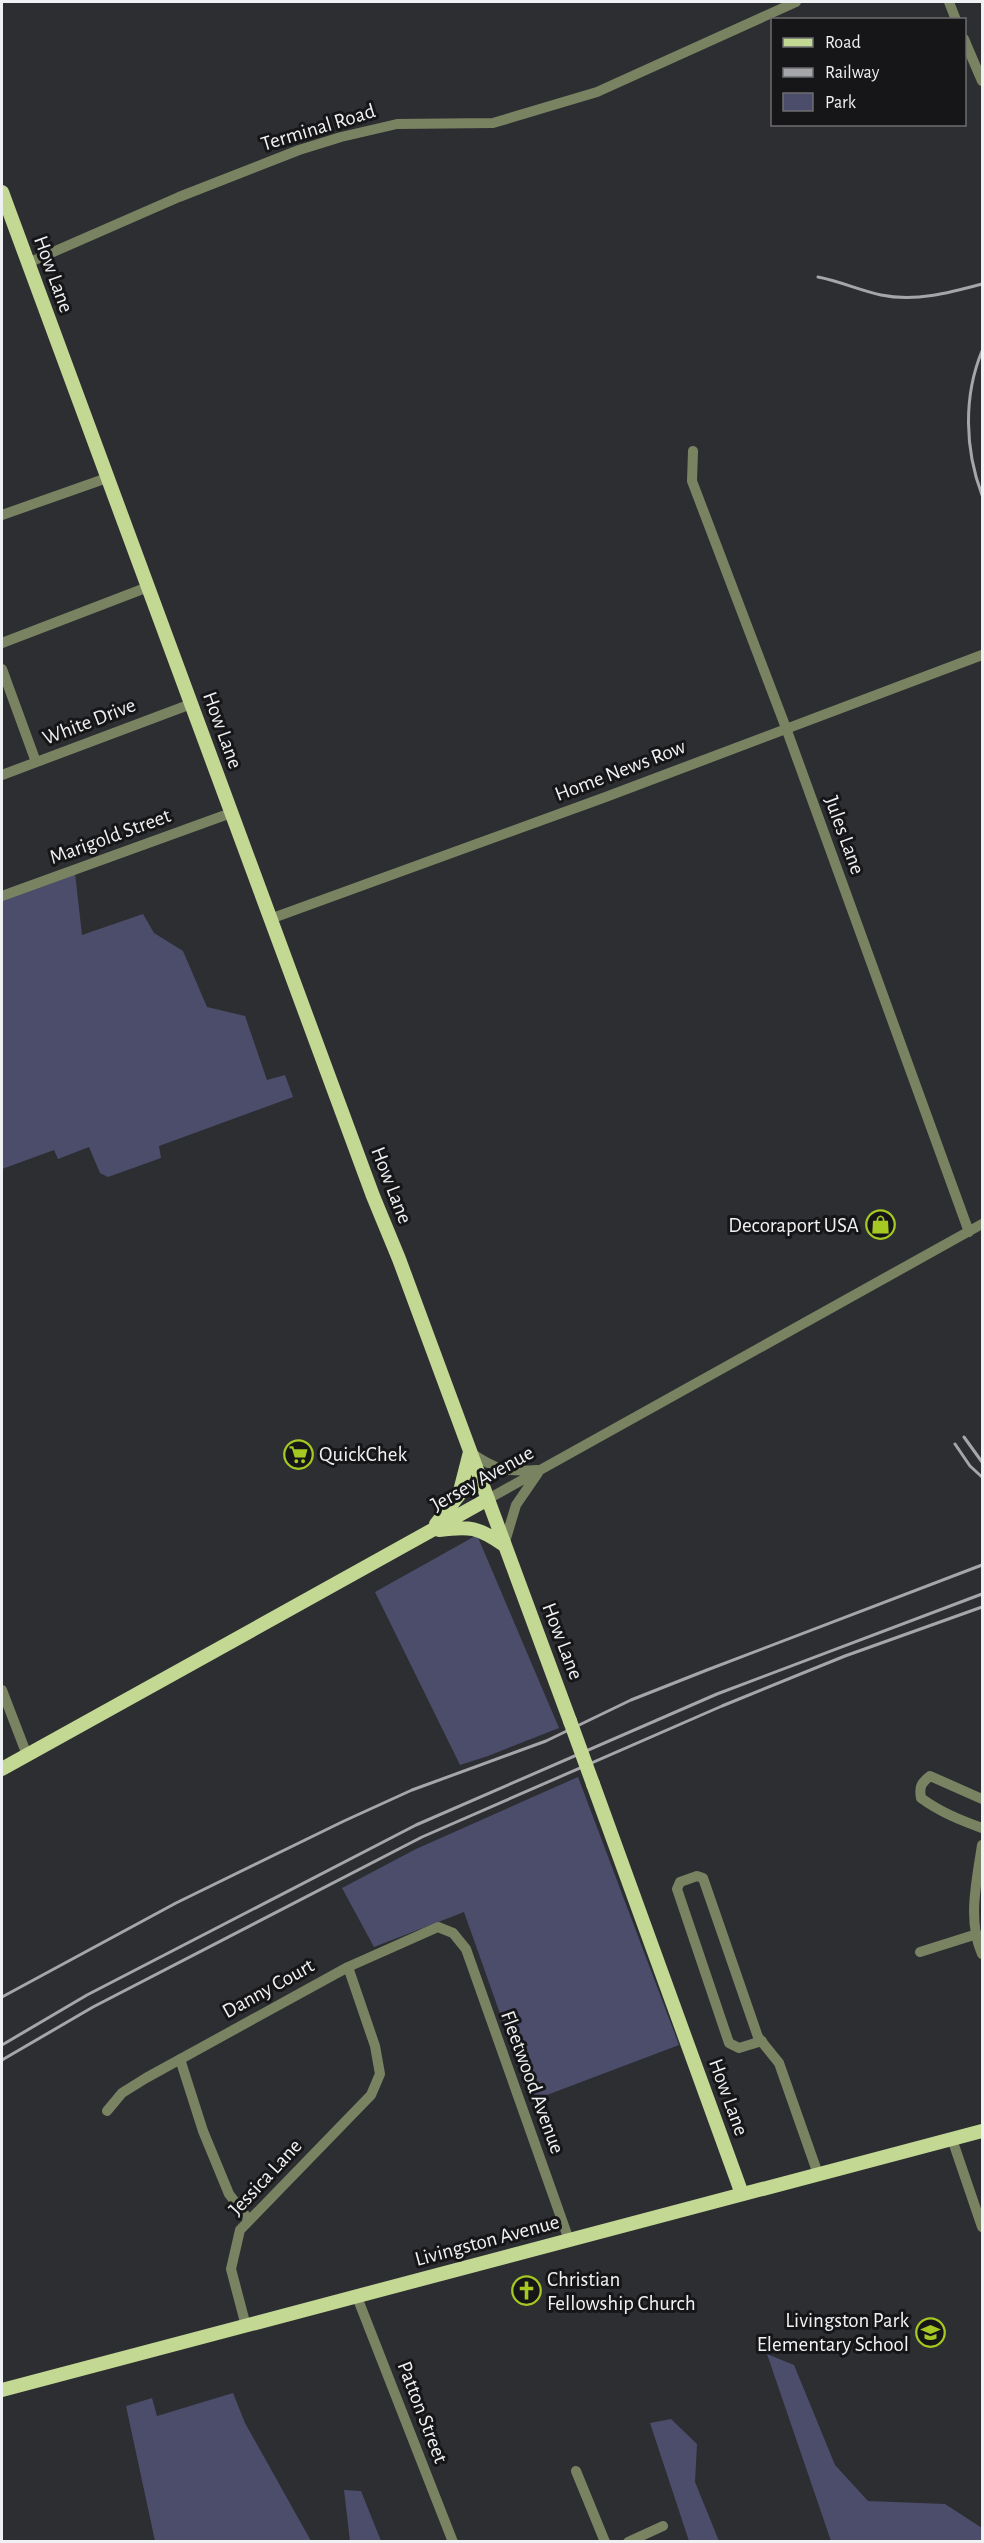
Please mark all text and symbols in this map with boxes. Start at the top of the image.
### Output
legend [771,18,966,126]
text: Road [825,34,861,52]
text: Railway [825,64,880,82]
text: Park [825,94,857,112]
street label: Terminal Road [259,100,378,155]
street label: How Lane [30,233,77,316]
street label: How Lane [199,689,246,772]
street label: White Drive [40,694,139,749]
street label: Home News Row [552,736,688,805]
street label: Jules Lane [821,793,868,877]
street label: Marigold Street [47,805,174,868]
street label: How Lane [367,1144,416,1226]
shop icon: Decoraport USA [864,1209,896,1241]
place label: Decoraport USA [728,1215,859,1236]
supermarket icon: QuickChek [282,1438,314,1470]
street label: Jersey Avenue [427,1442,537,1515]
place label: QuickChek [319,1444,407,1465]
street label: How Lane [538,1600,587,1682]
street label: Danny Court [219,1955,318,2022]
street label: Fleetwood Avenue [497,2008,568,2156]
street label: How Lane [705,2056,752,2139]
street label: Jessica Lane [225,2135,306,2220]
street label: Livingston Avenue [413,2211,562,2270]
place label: Christian Fellowship Church [547,2269,696,2314]
church icon: Christian Fellowship Church [510,2275,542,2307]
place label: Livingston Park Elementary School [757,2310,909,2355]
school or university icon: Livingston Park Elementary School [914,2316,946,2348]
street label: Patton Street [394,2358,452,2466]

